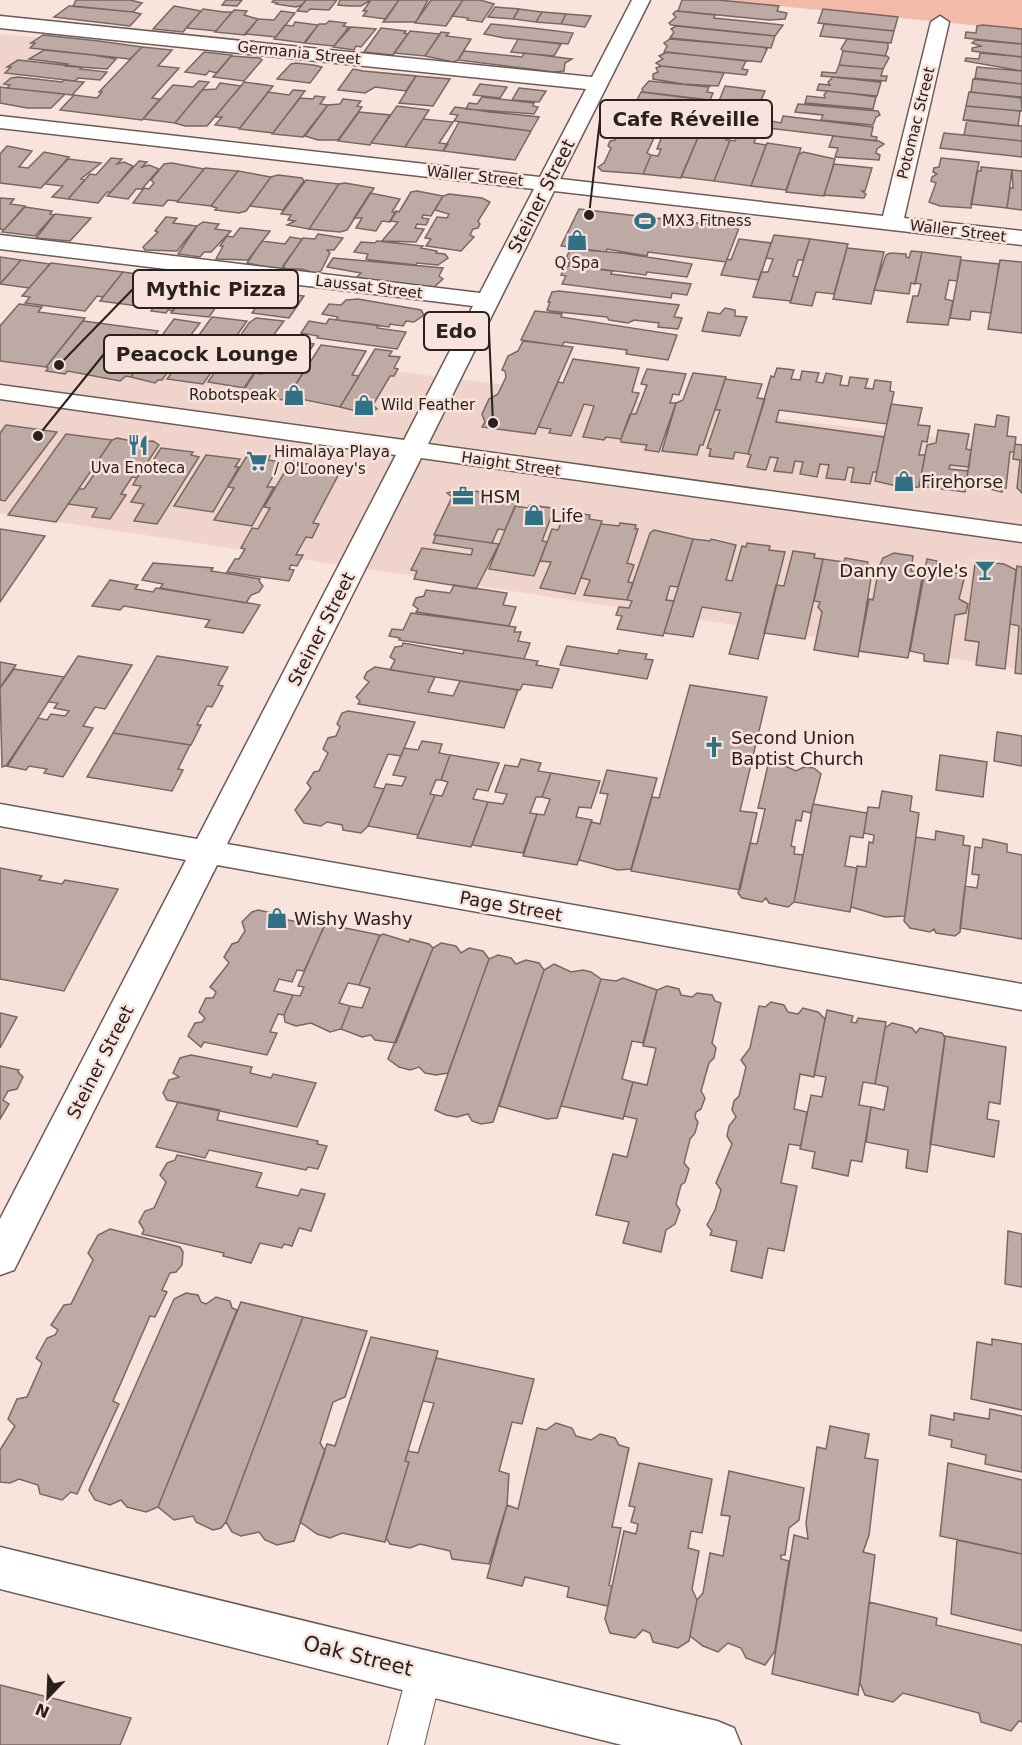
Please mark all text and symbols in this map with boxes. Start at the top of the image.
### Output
street label: Germania Street [237,38,362,68]
street label: Potomac Street [893,65,939,181]
callout: Cafe Réveille [600,100,772,138]
text: Cafe Réveille [612,107,760,131]
street label: Steiner Street [503,136,579,256]
street label: Waller Street [426,162,524,190]
sports icon: MX3 Fitness [633,209,657,233]
place label: MX3 Fitness [662,212,752,230]
street label: Waller Street [909,216,1007,246]
shop icon: Q Spa [565,228,589,252]
place label: Q Spa [555,254,599,272]
callout: Mythic Pizza [133,270,298,308]
street label: Laussat Street [314,271,424,303]
text: Mythic Pizza [146,277,286,301]
callout: Edo [424,312,489,350]
text: Edo [435,319,477,343]
callout: Peacock Lounge [104,335,310,373]
text: Peacock Lounge [116,342,298,366]
shop icon: Robotspeak [282,383,306,407]
place label: Robotspeak [189,386,277,404]
shop icon: Wild Feather [352,393,376,417]
place label: Wild Feather [381,396,476,414]
restaurant icon: Uva Enoteca [126,433,150,457]
place label: Himalaya Playa / O'Looney's [274,443,390,478]
street label: Haight Street [460,448,562,480]
supermarket icon: Himalaya Playa / O'Looney's [245,449,269,473]
place label: Uva Enoteca [91,459,185,477]
shop icon: Firehorse [892,469,916,493]
place label: Firehorse [921,471,1003,492]
office icon: HSM [451,484,475,508]
place label: HSM [480,486,521,507]
shop icon: Life [522,503,546,527]
place label: Life [551,505,583,526]
bar icon: Danny Coyle's [973,558,997,582]
place label: Danny Coyle's [839,560,968,581]
street label: Steiner Street [283,569,359,689]
place label: Second Union Baptist Church [731,727,864,769]
church icon: Second Union Baptist Church [702,735,726,759]
street label: Page Street [458,887,564,925]
shop icon: Wishy Washy [265,906,289,930]
place label: Wishy Washy [294,908,413,929]
street label: Steiner Street [62,1002,138,1122]
street label: Oak Street [301,1631,415,1681]
north arrow [18,1667,78,1727]
text: N [32,1699,52,1722]

